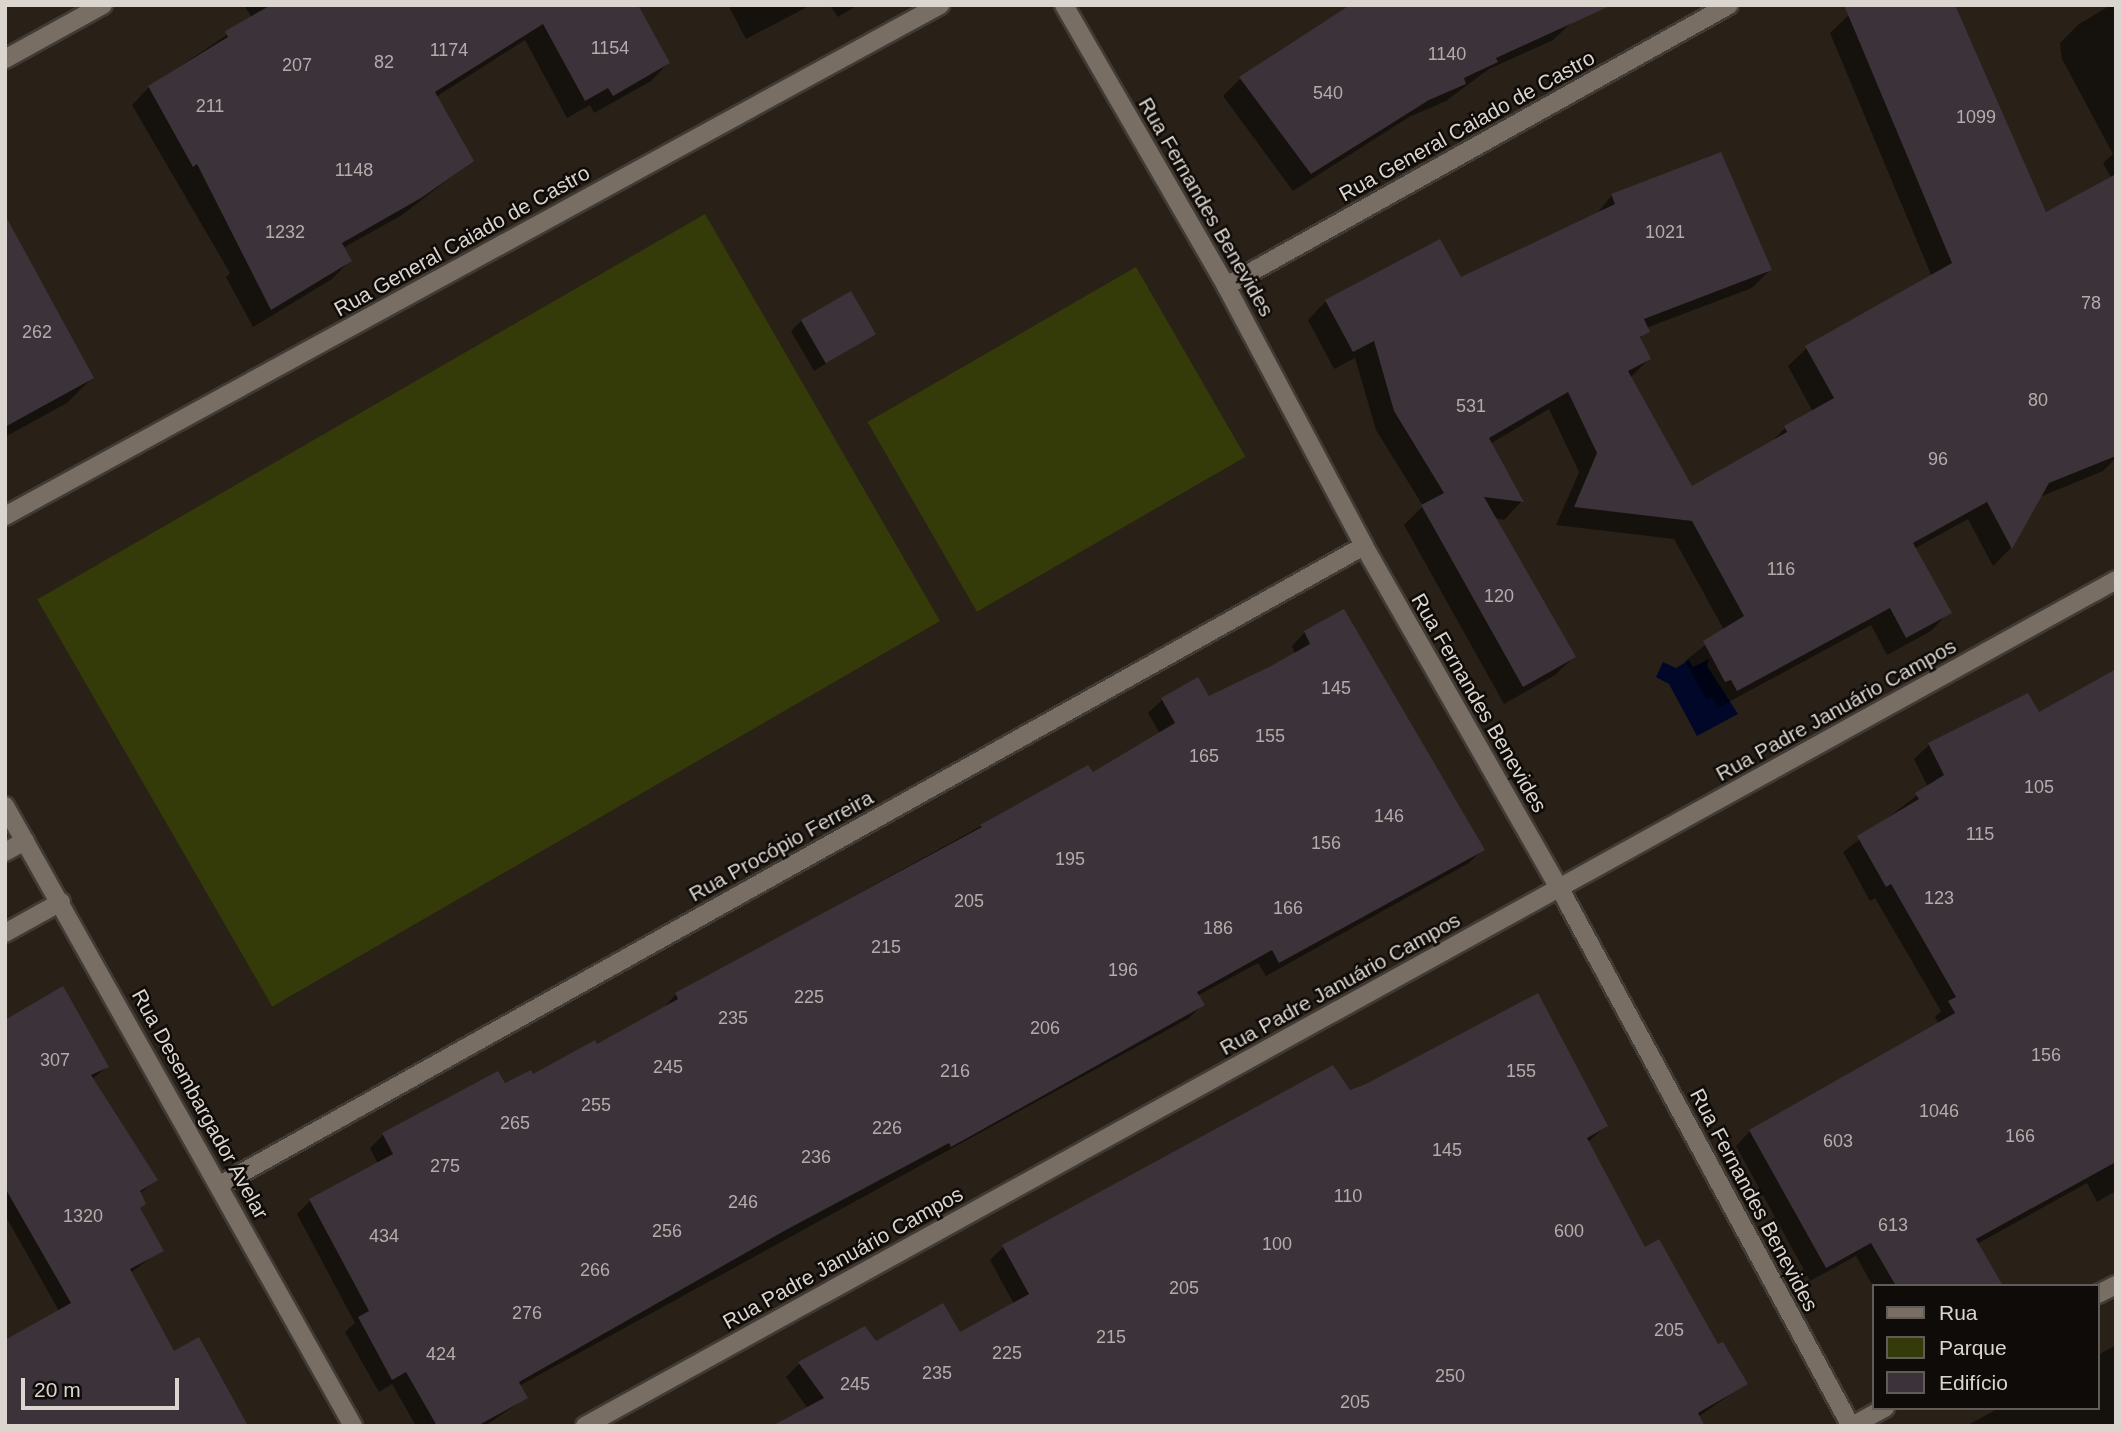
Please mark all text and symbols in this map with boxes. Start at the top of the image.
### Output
house number: 1154 [591,37,629,59]
house number: 1174 [430,39,468,61]
house number: 1140 [1428,43,1466,65]
street label: Rua General Caiado de Castro [1335,45,1599,207]
house number: 82 [374,51,394,73]
house number: 207 [282,54,312,76]
house number: 540 [1313,82,1343,104]
street label: Rua Fernandes Benevides [1133,93,1279,321]
house number: 211 [196,95,224,117]
house number: 1099 [1956,106,1996,128]
house number: 1148 [335,159,373,181]
street label: Rua General Caiado de Castro [330,160,594,322]
house number: 1232 [265,221,305,243]
house number: 1021 [1645,221,1685,243]
house number: 78 [2081,292,2101,314]
house number: 262 [22,321,52,343]
house number: 80 [2028,389,2048,411]
house number: 531 [1456,395,1486,417]
house number: 96 [1928,448,1948,470]
house number: 116 [1767,558,1795,580]
house number: 120 [1484,585,1514,607]
street label: Rua Fernandes Benevides [1406,589,1552,817]
street label: Rua Padre Januário Campos [1711,633,1961,787]
house number: 145 [1321,677,1351,699]
house number: 155 [1255,725,1285,747]
house number: 165 [1189,745,1219,767]
house number: 105 [2024,776,2054,798]
street label: Rua Procópio Ferreira [685,785,877,907]
house number: 146 [1374,805,1404,827]
house number: 115 [1966,823,1994,845]
house number: 156 [1311,832,1341,854]
house number: 195 [1055,848,1085,870]
house number: 123 [1924,887,1954,909]
house number: 205 [954,890,984,912]
house number: 166 [1273,897,1303,919]
street label: Rua Padre Januário Campos [1215,907,1465,1061]
house number: 186 [1203,917,1233,939]
house number: 215 [871,936,901,958]
house number: 196 [1108,959,1138,981]
street label: Rua Desembargador Avelar [126,984,274,1224]
house number: 225 [794,986,824,1008]
house number: 235 [718,1007,748,1029]
house number: 206 [1030,1017,1060,1039]
house number: 156 [2031,1044,2061,1066]
house number: 307 [40,1049,70,1071]
house number: 245 [653,1056,683,1078]
house number: 216 [940,1060,970,1082]
house number: 155 [1506,1060,1536,1082]
street label: Rua Fernandes Benevides [1685,1084,1823,1316]
house number: 255 [581,1094,611,1116]
house number: 1046 [1919,1100,1959,1122]
house number: 265 [500,1112,530,1134]
house number: 226 [872,1117,902,1139]
house number: 166 [2005,1125,2035,1147]
house number: 603 [1823,1130,1853,1152]
house number: 145 [1432,1139,1462,1161]
house number: 236 [801,1146,831,1168]
house number: 275 [430,1155,460,1177]
street label: Rua Padre Januário Campos [718,1181,968,1335]
house number: 110 [1334,1185,1362,1207]
house number: 246 [728,1191,758,1213]
house number: 1320 [63,1205,103,1227]
house number: 613 [1878,1214,1908,1236]
house number: 256 [652,1220,682,1242]
house number: 600 [1554,1220,1584,1242]
house number: 434 [369,1225,399,1247]
house number: 100 [1262,1233,1292,1255]
house number: 266 [580,1259,610,1281]
house number: 205 [1169,1277,1199,1299]
legend [1872,1284,2100,1410]
text: Rua [1939,1301,1978,1324]
house number: 276 [512,1302,542,1324]
house number: 205 [1654,1319,1684,1341]
house number: 215 [1096,1326,1126,1348]
text: Parque [1939,1336,2007,1359]
house number: 225 [992,1342,1022,1364]
house number: 424 [426,1343,456,1365]
house number: 235 [922,1362,952,1384]
scale bar [24,1364,182,1408]
house number: 250 [1435,1365,1465,1387]
text: Edifício [1939,1371,2008,1394]
house number: 245 [840,1373,870,1395]
text: 20 m [34,1378,81,1401]
house number: 205 [1340,1391,1370,1413]

